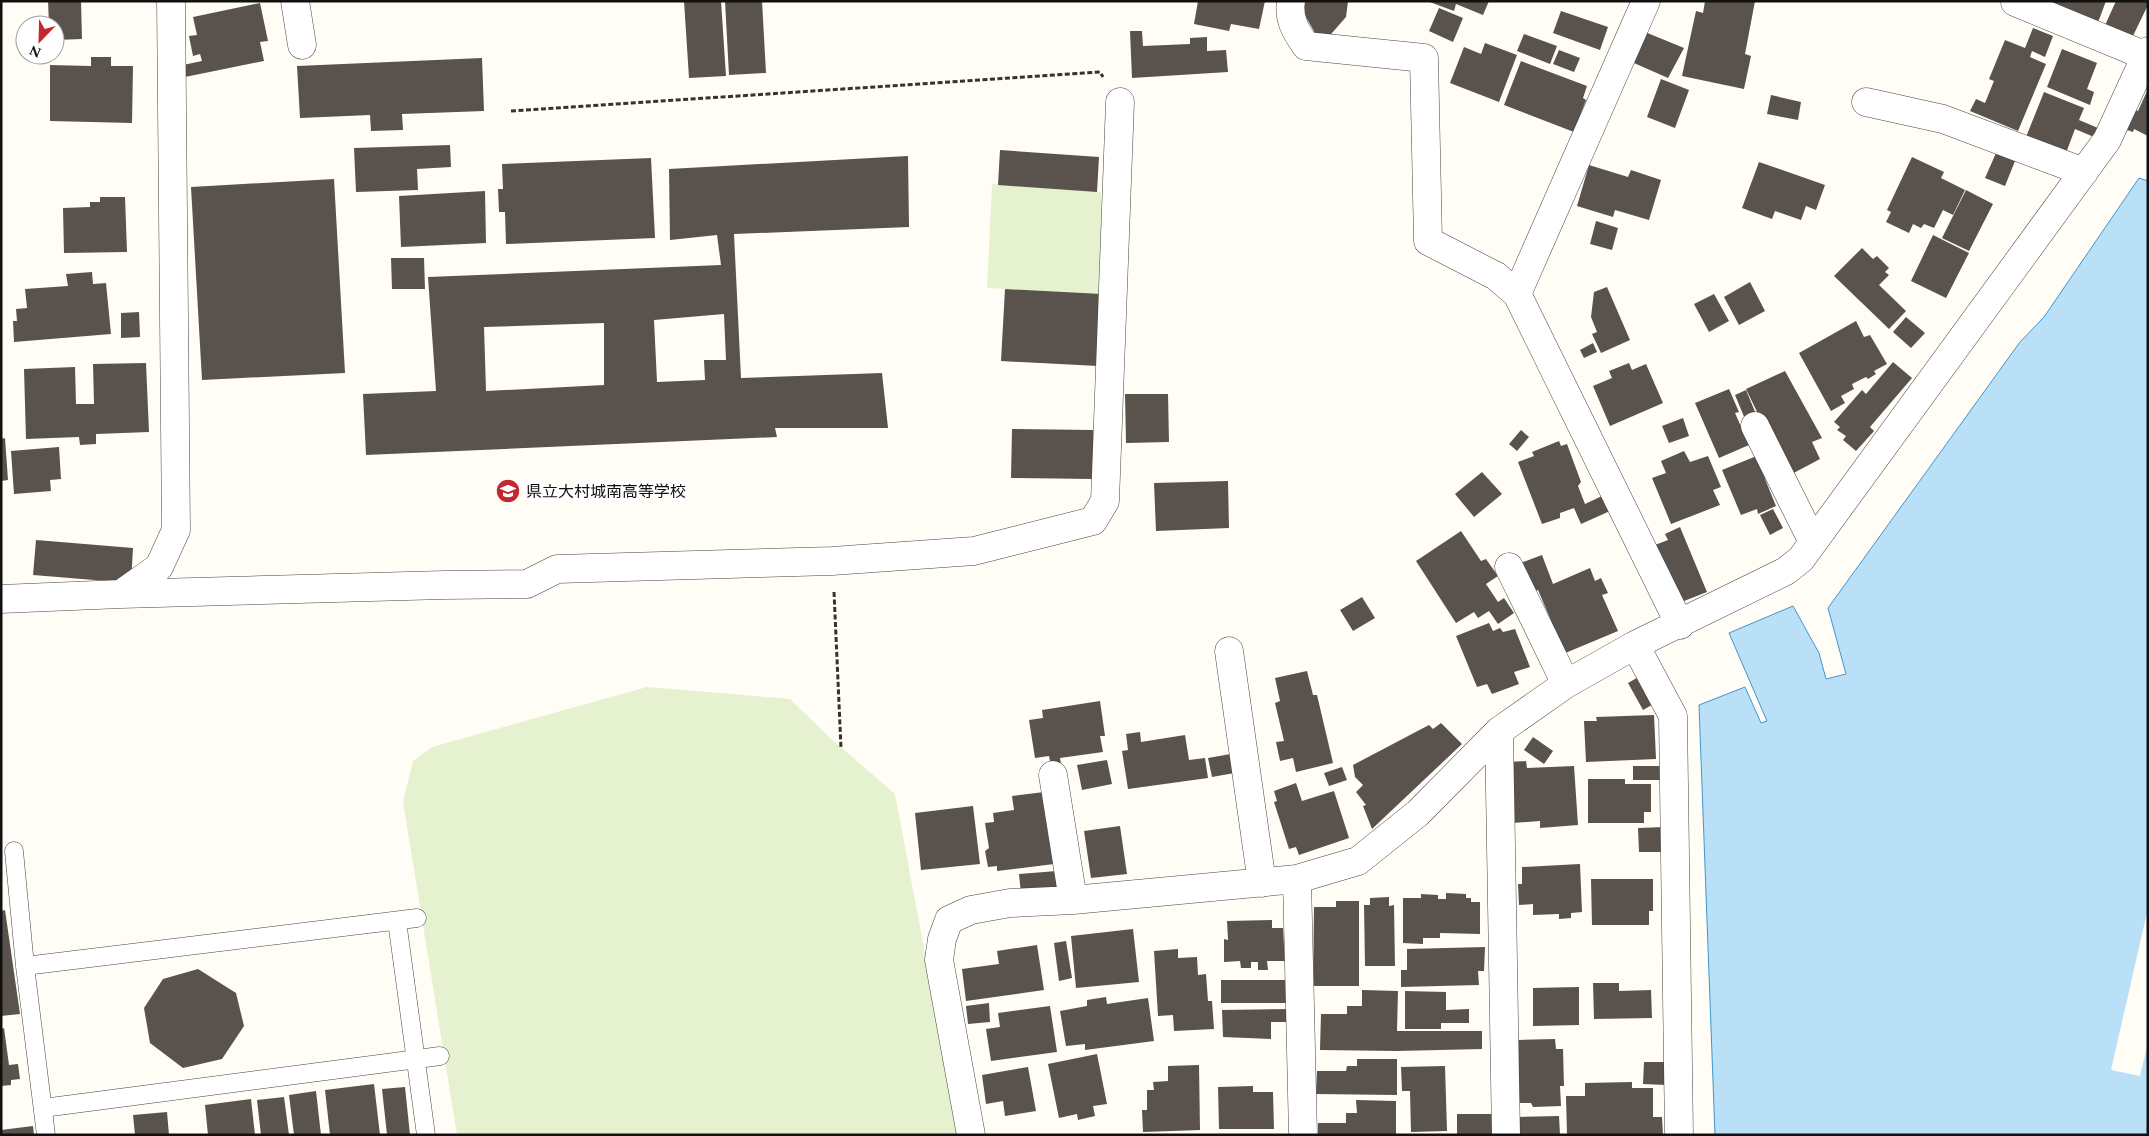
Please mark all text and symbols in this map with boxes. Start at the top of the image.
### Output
north arrow [15,15,65,65]
text: N [26,40,44,63]
school or university icon: 県立大村城南高等学校 [495,478,521,504]
place label: 県立大村城南高等学校 [526,480,686,504]

